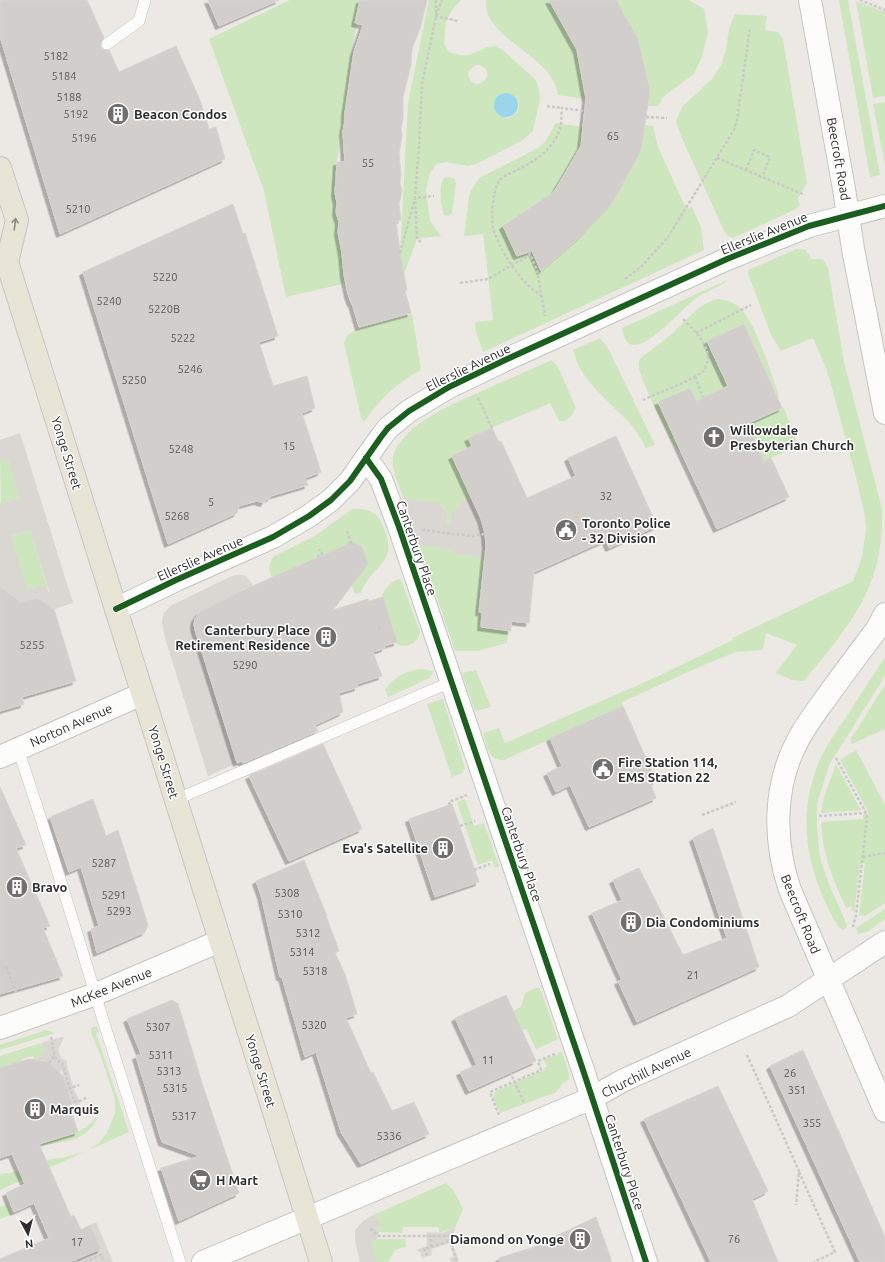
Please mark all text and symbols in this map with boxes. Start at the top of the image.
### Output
house number: 5182 [44,50,68,62]
house number: 5184 [52,70,76,82]
house number: 5188 [57,91,81,103]
building icon: Beacon Condos [105,101,131,127]
place label: Beacon Condos [134,107,227,121]
house number: 5192 [64,108,88,120]
street label: Beecroft Road [825,116,853,202]
house number: 65 [607,130,619,142]
house number: 5196 [72,132,96,144]
house number: 55 [362,157,374,169]
house number: 5210 [66,203,90,215]
street label: Ellerslie Avenue [719,209,809,257]
one-way arrow [11,218,19,231]
house number: 5220 [153,271,177,283]
house number: 5240 [97,295,121,307]
house number: 5220B [148,303,180,315]
house number: 5222 [171,332,195,344]
street label: Ellerslie Avenue [423,340,513,394]
house number: 5246 [178,363,202,375]
house number: 5250 [122,374,146,386]
street label: Yonge Street [49,415,85,491]
place label: Willowdale Presbyterian Church [730,423,854,452]
church icon: Willowdale Presbyterian Church [701,424,727,450]
house number: 15 [283,440,295,452]
house number: 5248 [169,443,193,455]
house number: 32 [600,490,612,502]
house number: 5 [208,496,214,508]
street label: Canterbury Place [394,499,440,597]
house number: 5268 [165,510,189,522]
place label: Toronto Police - 32 Division [582,516,671,545]
public building icon: Toronto Police - 32 Division [553,517,579,543]
street label: Ellerslie Avenue [155,533,245,583]
place label: Canterbury Place Retirement Residence [175,623,310,652]
building icon: Canterbury Place Retirement Residence [313,624,339,650]
house number: 5255 [20,639,44,651]
house number: 5290 [233,659,257,671]
street label: Norton Avenue [28,701,114,749]
street label: Yonge Street [146,724,182,800]
place label: Fire Station 114, EMS Station 22 [618,755,718,784]
public building icon: Fire Station 114, EMS Station 22 [590,756,616,782]
street label: Canterbury Place [499,805,545,903]
building icon: Eva's Satellite [430,835,456,861]
place label: Eva's Satellite [342,841,428,855]
house number: 5287 [92,857,116,869]
street label: Beecroft Road [779,872,823,956]
building icon: Bravo [4,874,30,900]
place label: Bravo [32,880,68,894]
house number: 5308 [275,887,299,899]
house number: 5291 [102,889,126,901]
house number: 5293 [107,905,131,917]
house number: 5310 [278,908,302,920]
building icon: Dia Condominiums [618,909,644,935]
place label: Dia Condominiums [646,915,759,929]
house number: 5312 [296,927,320,939]
house number: 5314 [290,946,314,958]
street label: McKee Avenue [68,964,154,1010]
house number: 5318 [303,965,327,977]
house number: 21 [687,969,699,981]
house number: 5320 [302,1019,326,1031]
house number: 5307 [146,1021,170,1033]
street label: Yonge Street [243,1033,279,1109]
street label: Churchill Avenue [599,1044,693,1100]
house number: 5311 [149,1049,173,1061]
house number: 11 [482,1054,494,1066]
house number: 5313 [157,1065,181,1077]
house number: 26 [784,1067,796,1079]
house number: 5315 [163,1082,187,1094]
house number: 351 [788,1084,806,1096]
building icon: Marquis [22,1096,48,1122]
place label: Marquis [50,1102,99,1116]
house number: 5317 [172,1110,196,1122]
street label: Canterbury Place [603,1112,647,1212]
house number: 355 [803,1117,821,1129]
house number: 5336 [377,1130,401,1142]
supermarket icon: H Mart [187,1167,213,1193]
place label: H Mart [216,1173,258,1187]
north arrow [8,1214,48,1254]
building icon: Diamond on Yonge [567,1226,593,1252]
place label: Diamond on Yonge [450,1232,564,1246]
house number: 76 [728,1233,740,1245]
house number: 17 [71,1236,83,1248]
text: N [24,1237,34,1250]

